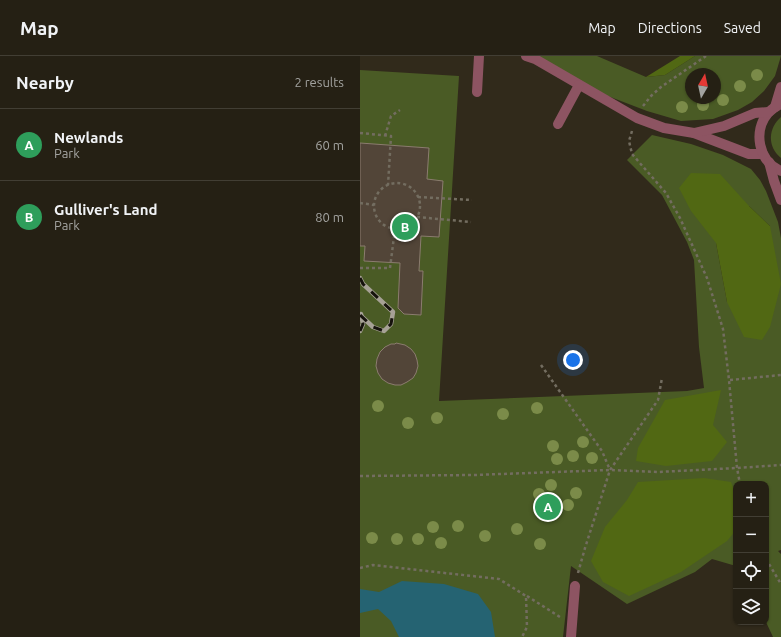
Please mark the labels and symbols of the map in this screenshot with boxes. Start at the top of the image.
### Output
north arrow [685,68,721,104]
pin: B [392,212,418,242]
your location [563,350,583,370]
pin: A [535,492,561,522]

